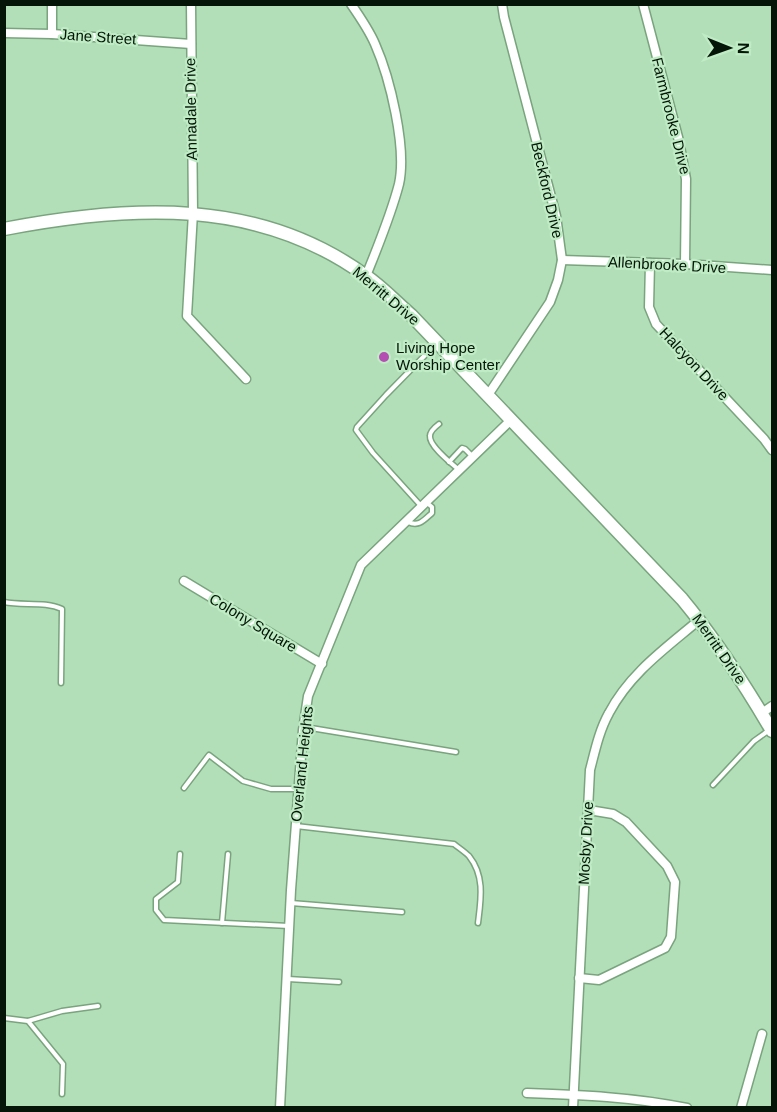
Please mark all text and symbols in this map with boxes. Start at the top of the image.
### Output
north arrow [699,18,759,78]
street label: Jane Street [59,25,138,48]
text: N [735,42,752,54]
street label: Farmbrooke Drive [649,56,694,176]
street label: Annadale Drive [181,58,200,160]
street label: Beckford Drive [528,140,567,240]
street label: Allenbrooke Drive [607,253,727,276]
street label: Merritt Drive [350,263,423,328]
street label: Halcyon Drive [656,324,732,404]
place label: Living Hope Worship Center [396,339,500,373]
marker: Living Hope Worship Center [377,350,391,364]
street label: Colony Square [206,590,300,655]
street label: Merritt Drive [689,610,750,687]
street label: Overland Heights [287,705,316,822]
street label: Mosby Drive [575,801,596,885]

